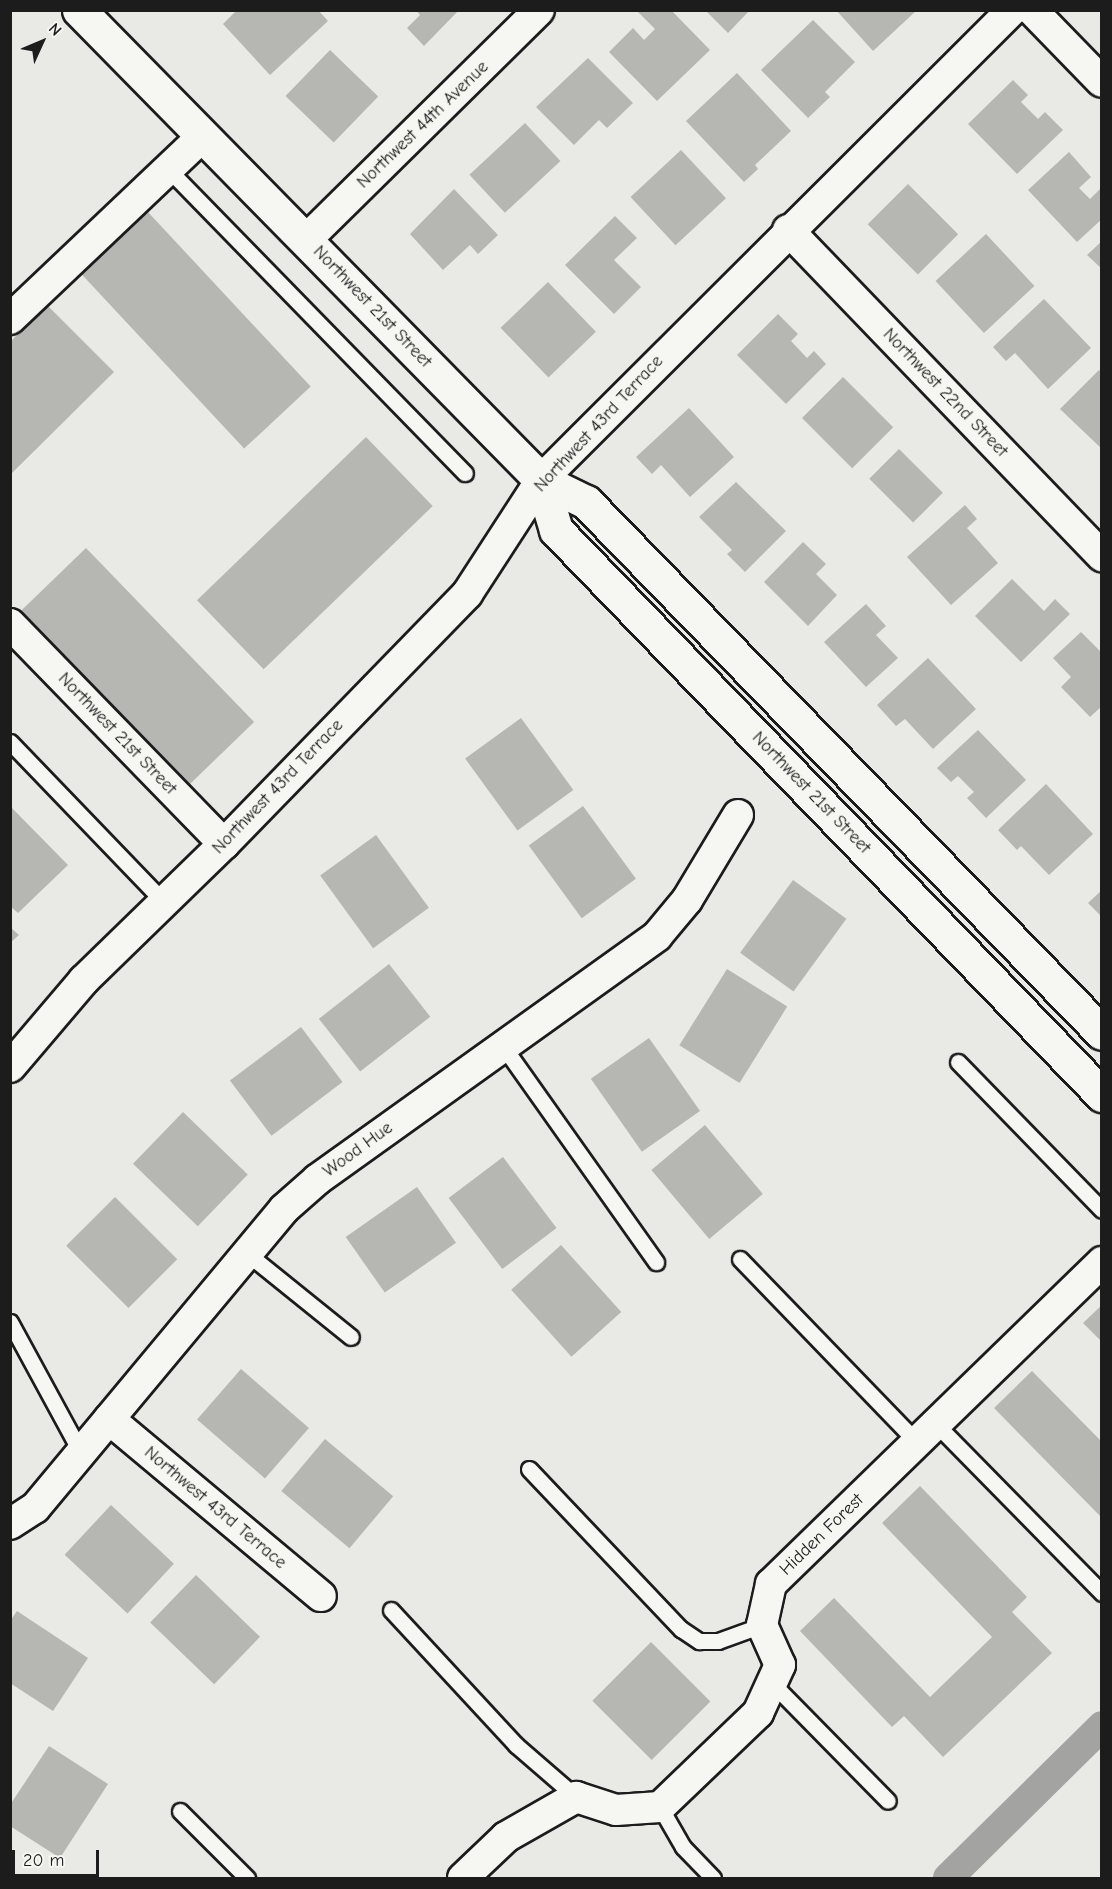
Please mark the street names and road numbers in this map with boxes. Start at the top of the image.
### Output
street label: Northwest 44th Avenue [353,57,493,193]
street label: Northwest 21st Street [308,241,436,373]
street label: Northwest 22nd Street [878,324,1012,462]
street label: Northwest 43rd Terrace [530,351,668,497]
street label: Northwest 21st Street [53,668,181,800]
street label: Northwest 43rd Terrace [208,715,348,859]
street label: Northwest 21st Street [747,727,875,859]
street label: Wood Hue [319,1118,397,1182]
street label: Northwest 43rd Terrace [139,1442,291,1574]
street label: Hidden Forest [775,1490,869,1580]

